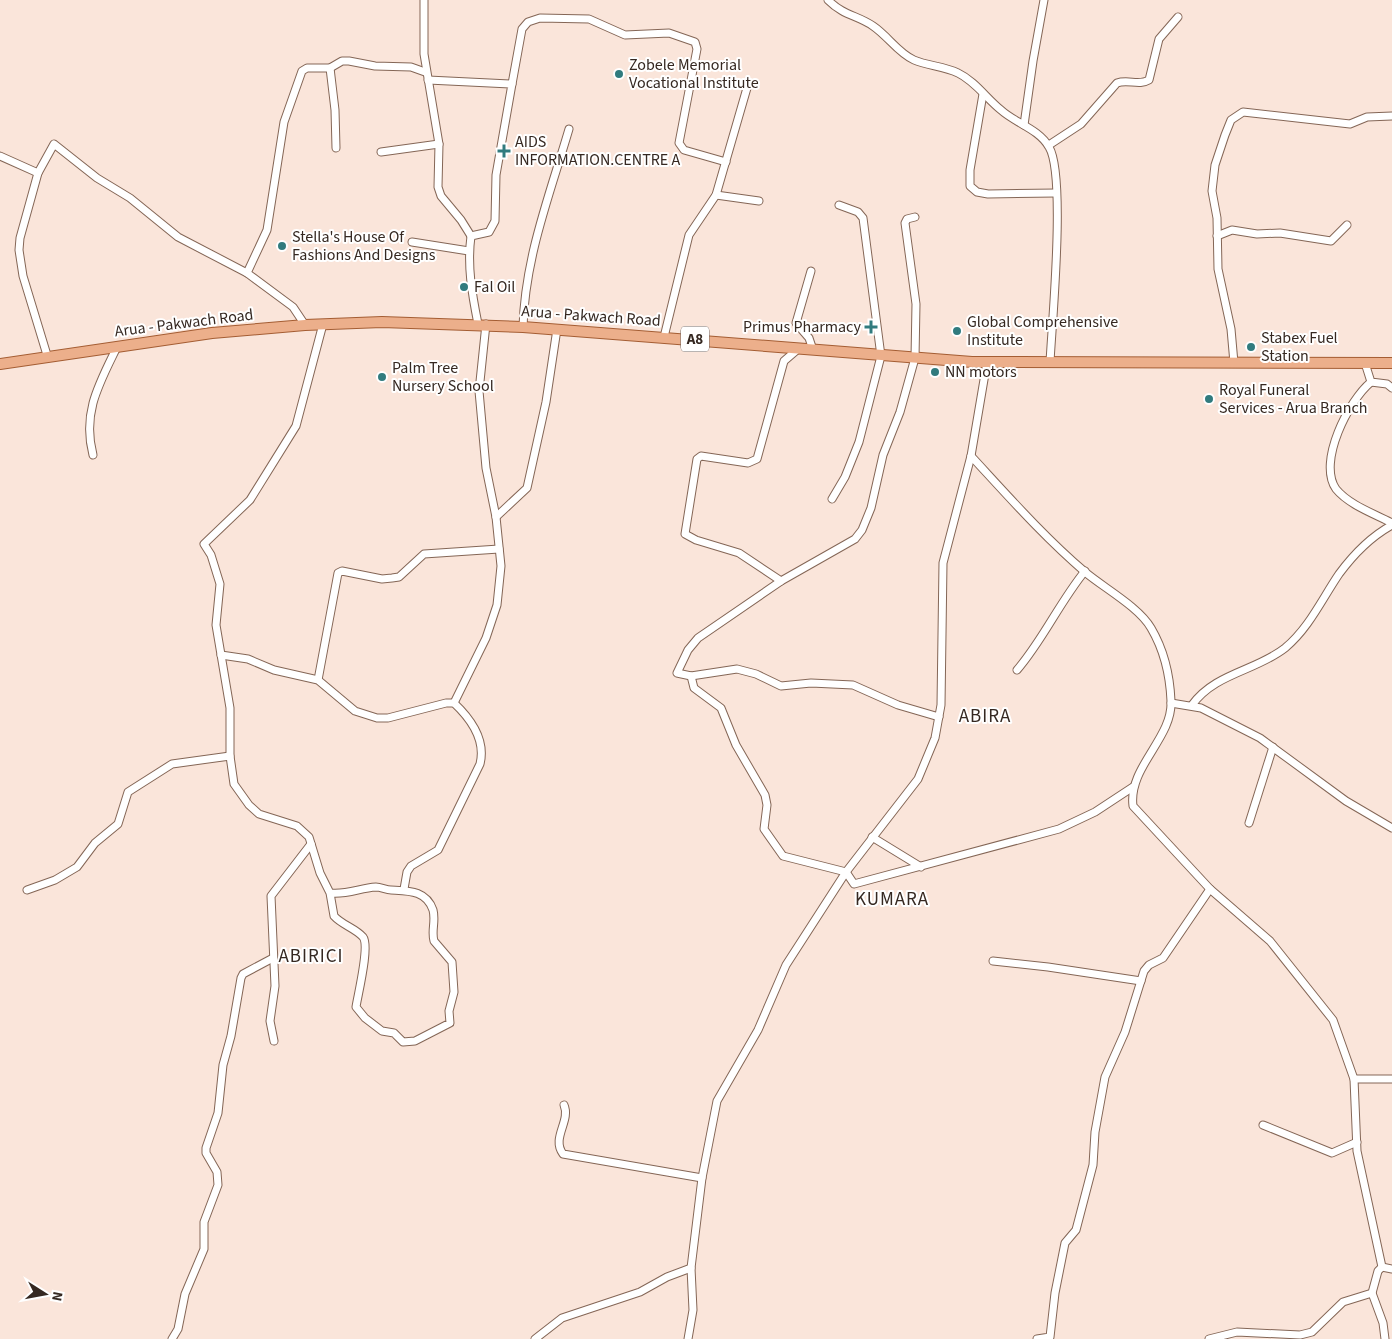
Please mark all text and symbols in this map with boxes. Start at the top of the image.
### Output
place label: Zobele Memorial Vocational Institute [629,54,759,94]
marker: Zobele Memorial Vocational Institute [613,68,625,80]
place label: AIDS INFORMATION.CENTRE A [515,131,680,171]
marker: AIDS INFORMATION.CENTRE A [497,144,511,158]
place label: Stella's House Of Fashions And Designs [292,226,436,266]
marker: Stella's House Of Fashions And Designs [276,240,288,252]
place label: Fal Oil [474,276,515,298]
marker: Fal Oil [458,281,470,293]
street label: Arua - Pakwach Road [521,300,661,332]
street label: Arua - Pakwach Road [113,304,255,342]
place label: Global Comprehensive Institute [967,311,1118,351]
place label: Primus Pharmacy [743,316,862,338]
marker: Primus Pharmacy [865,321,877,333]
marker: Global Comprehensive Institute [951,325,963,337]
road number: A8 [681,326,709,352]
place label: Stabex Fuel Station [1261,327,1338,367]
marker: Stabex Fuel Station [1245,341,1257,353]
place label: Palm Tree Nursery School [392,357,494,397]
place label: NN motors [945,361,1017,383]
marker: NN motors [929,366,941,378]
marker: Palm Tree Nursery School [376,371,388,383]
place label: Royal Funeral Services - Arua Branch [1219,379,1367,419]
marker: Royal Funeral Services - Arua Branch [1203,393,1215,405]
district label: ABIRA [959,703,1011,730]
district label: KUMARA [855,886,929,913]
district label: ABIRICI [278,943,344,970]
north arrow [20,1269,70,1319]
text: N [46,1290,67,1303]

